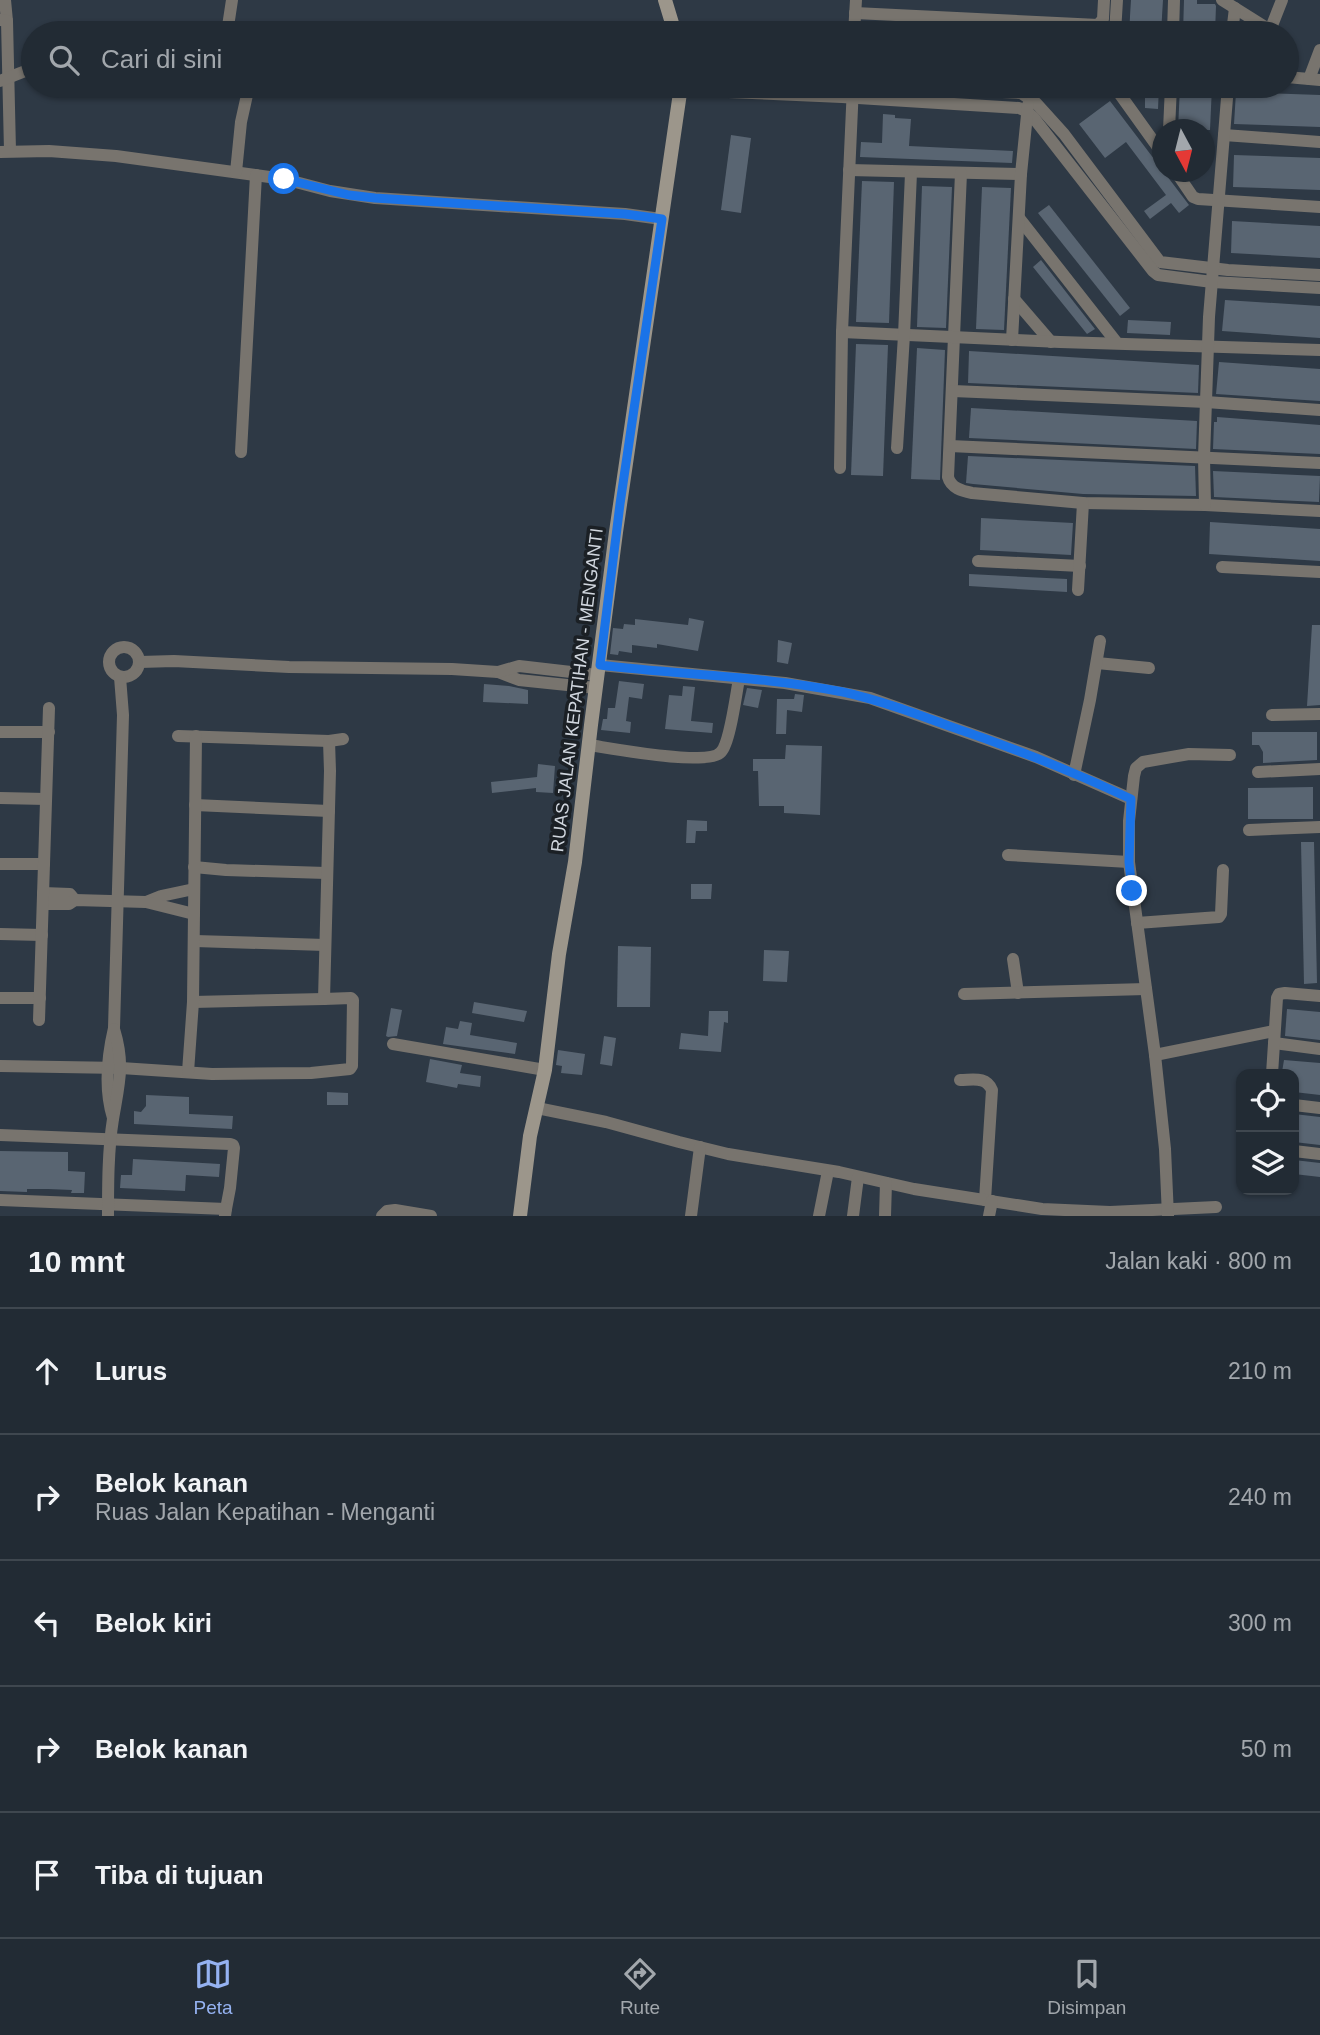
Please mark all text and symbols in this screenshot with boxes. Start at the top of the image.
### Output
search box [21,21,1299,98]
icon: search [45,41,83,79]
text: Cari di sini [101,44,222,74]
north arrow [1152,119,1215,182]
route start [268,163,299,194]
street label: RUAS JALAN KEPATIHAN - MENGANTI [547,527,607,853]
route end [1116,875,1147,906]
map controls [1236,1069,1299,1195]
button: locate [1236,1069,1299,1132]
button: layers [1236,1132,1299,1195]
text: 10 mnt [28,1245,125,1278]
text: Jalan kaki · 800 m [1105,1248,1292,1274]
icon: ahead [28,1352,66,1390]
text: Lurus [95,1356,167,1386]
text: 210 m [1228,1358,1292,1384]
text: Belok kanan [95,1468,248,1498]
icon: right [28,1478,66,1516]
text: 240 m [1228,1484,1292,1510]
text: Ruas Jalan Kepatihan - Menganti [95,1499,435,1525]
icon: left [28,1604,66,1642]
text: Belok kiri [95,1608,212,1638]
text: 300 m [1228,1610,1292,1636]
icon: right [28,1730,66,1768]
text: Belok kanan [95,1734,248,1764]
text: 50 m [1241,1736,1292,1762]
icon: arrive [28,1856,66,1894]
text: Tiba di tujuan [95,1860,264,1890]
tab: Peta [194,1955,233,2019]
tab: Rute [620,1955,660,2019]
tab: Disimpan [1047,1955,1126,2019]

